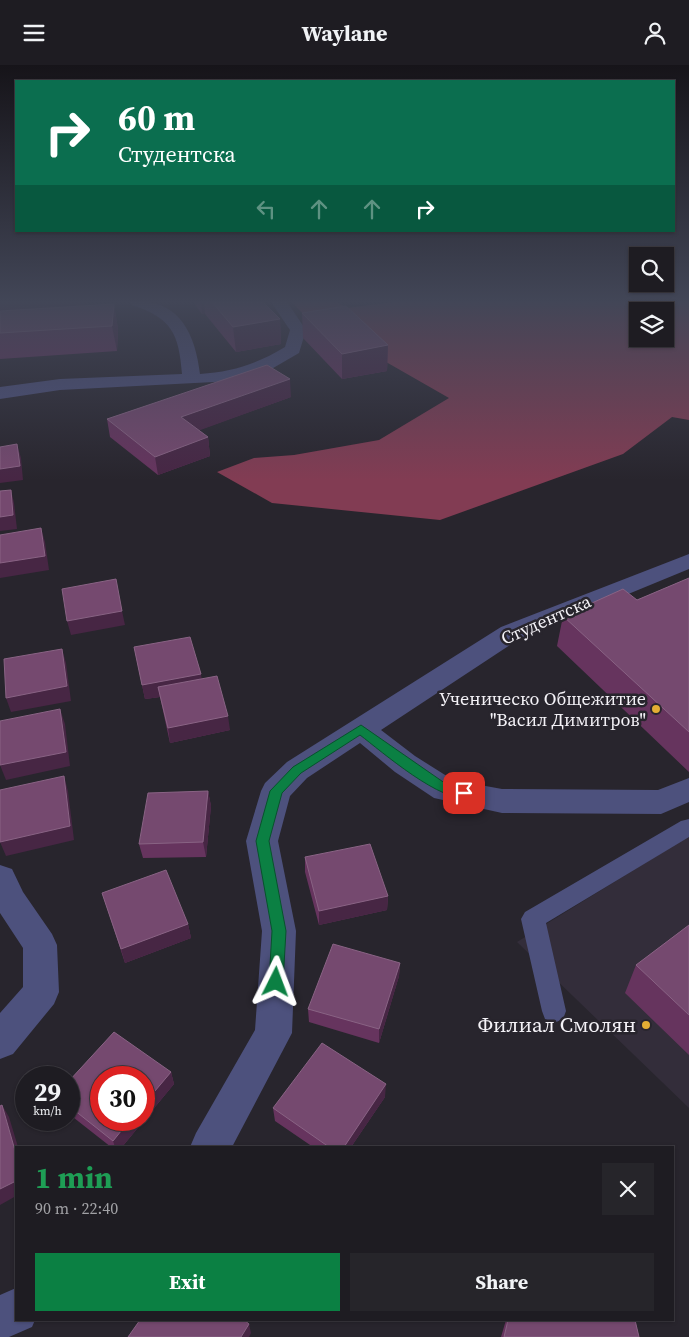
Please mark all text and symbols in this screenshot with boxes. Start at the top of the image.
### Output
text: Waylane [302,18,387,48]
icon: menu [20,19,48,47]
icon: person [641,19,669,47]
text: 60 m [118,94,195,142]
icon: right [35,100,100,165]
text: Студентска [118,139,236,169]
icon: left [252,195,280,223]
icon: ahead [305,195,333,223]
icon: ahead [358,195,386,223]
icon: right [411,195,439,223]
map controls [629,247,674,347]
button: search [629,247,674,292]
button: layers [629,302,674,347]
street label: Студентска [497,588,596,651]
place label: Ученическо Общежитие "Васил Димитров" [439,686,646,732]
marker: Ученическо Общежитие "Васил Димитров" [650,703,662,715]
pin [443,772,485,814]
icon: arrive [450,779,478,807]
position arrow [249,955,301,1007]
place label: Филиал Смолян [478,1010,636,1039]
marker: Филиал Смолян [640,1019,652,1031]
speed limit sign: 30 [90,1066,155,1131]
text: 29 [34,1075,61,1109]
text: km/h [33,1103,62,1119]
text: 1 min [35,1157,113,1198]
button: close [602,1163,654,1215]
text: 90 m · 22:40 [35,1197,118,1219]
button: Exit [35,1253,340,1311]
button: Share [350,1253,654,1311]

